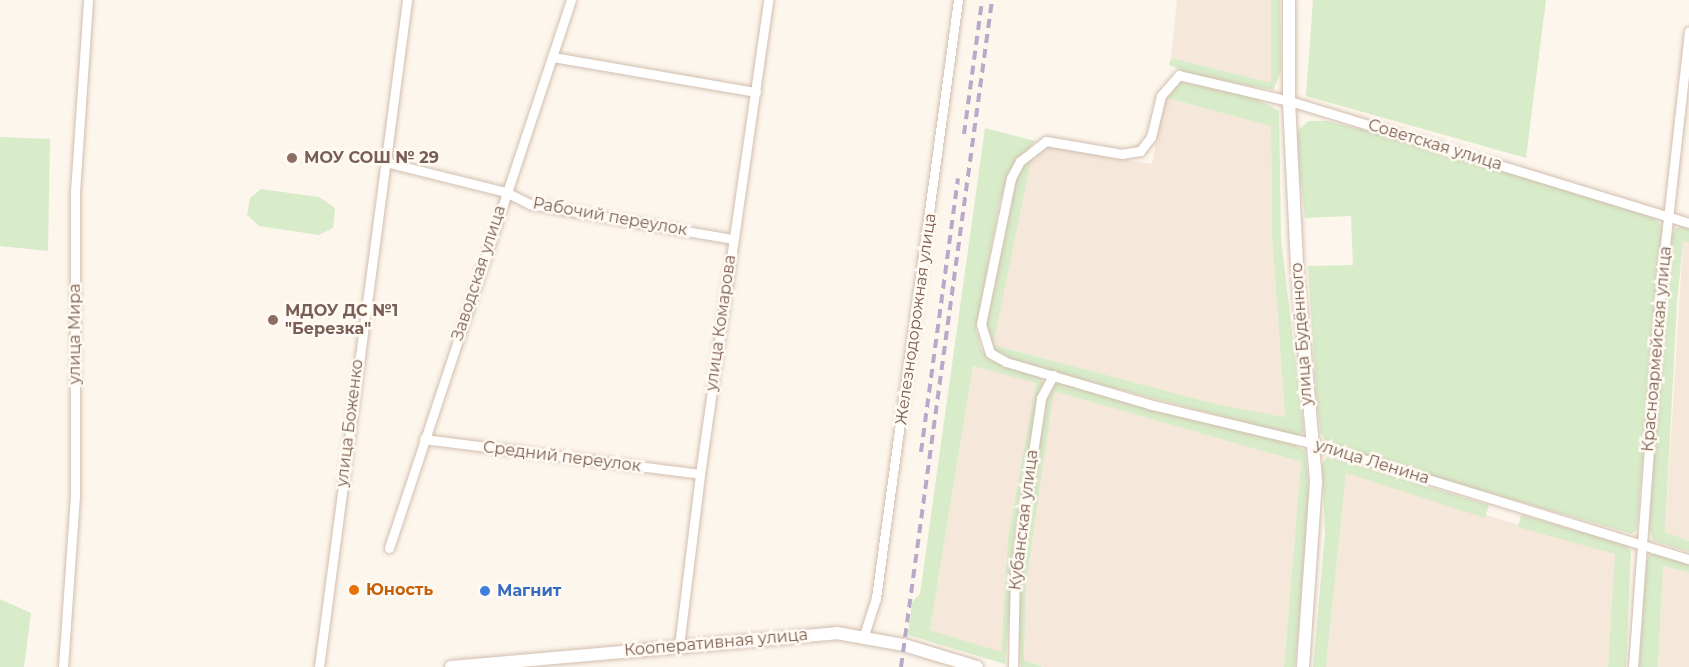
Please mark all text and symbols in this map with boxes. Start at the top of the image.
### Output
street label: Советская улица [1366,115,1504,175]
place label: МОУ СОШ № 29 [304,148,439,168]
marker: МОУ СОШ № 29 [285,151,299,165]
street label: Рабочий переулок [531,194,689,240]
street label: Заводская улица [448,203,510,343]
street label: Железнодорожная улица [892,212,940,426]
street label: Красноармейская улица [1638,245,1676,453]
street label: улица Комарова [702,254,740,392]
street label: улица Будённого [1287,262,1317,406]
street label: улица Мира [65,284,85,384]
place label: МДОУ ДС №1 "Березка" [285,301,398,339]
marker: МДОУ ДС №1 "Березка" [266,313,280,327]
street label: улица Боженко [333,358,367,488]
street label: улица Ленина [1313,435,1431,489]
street label: Средний переулок [482,438,642,476]
street label: Кубанская улица [1006,449,1042,591]
place label: Юность [366,580,433,600]
place label: Магнит [497,581,561,601]
marker: Юность [347,583,361,597]
marker: Магнит [478,584,492,598]
street label: Кооперативная улица [623,625,809,661]

